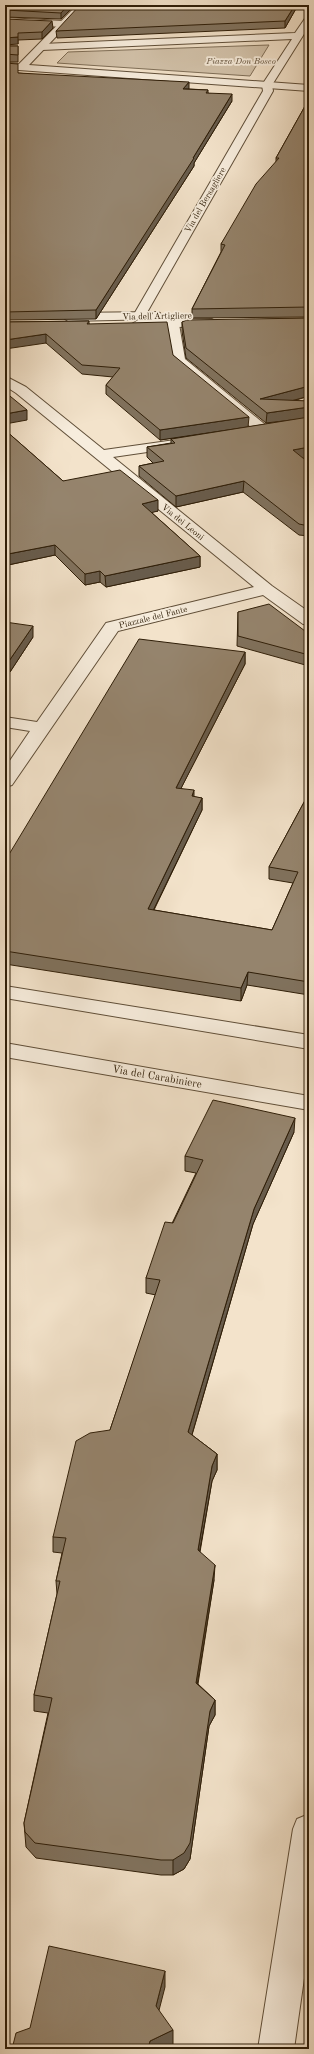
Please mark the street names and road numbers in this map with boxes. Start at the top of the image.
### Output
street label: Via del Bersagliere [183,166,228,234]
street label: Via dell'Artigliere [122,311,192,322]
street label: Via dei Leoni [160,503,206,542]
street label: Piazzale del Fante [118,605,188,630]
street label: Via del Carabiniere [111,1064,203,1091]

